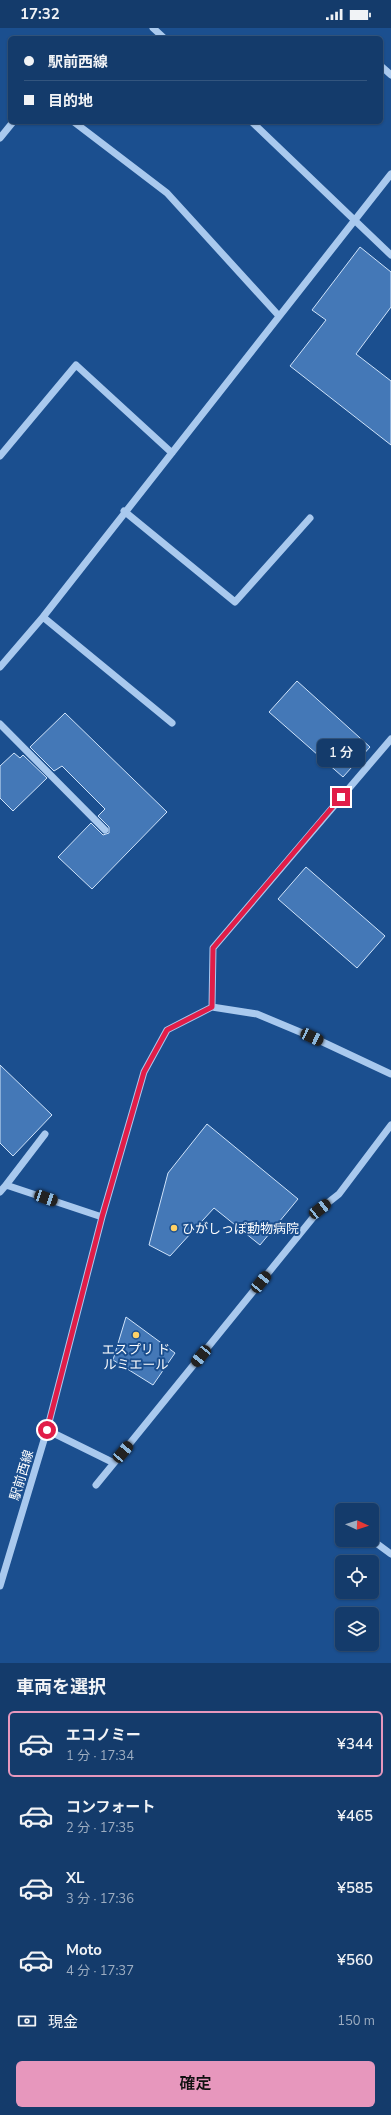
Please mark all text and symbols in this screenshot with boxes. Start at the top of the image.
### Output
text: 17:32 [20,4,60,24]
text: 駅前西線 [48,52,108,72]
text: 目的地 [48,91,93,111]
callout: 1 分 [317,739,365,767]
text: 1 分 [329,744,353,762]
route end [332,788,350,806]
car [299,1026,325,1048]
car [33,1188,59,1208]
car [307,1197,333,1221]
place label: ひがしっぽ動物病院 [182,1220,299,1238]
marker: ひがしっぽ動物病院 [169,1223,179,1233]
car [249,1269,273,1295]
marker: エスプリ ド ルミエール [131,1330,141,1340]
place label: エスプリ ド ルミエール [102,1341,170,1374]
car [189,1343,213,1369]
route start [38,1421,56,1439]
car [111,1439,135,1465]
street label: 駅前西線 [6,1448,38,1503]
north arrow [335,1503,379,1547]
map controls [335,1503,379,1651]
button: locate [335,1555,379,1599]
button: layers [335,1607,379,1651]
text: 車両を選択 [16,1675,106,1699]
text: エコノミー [66,1725,141,1745]
icon: car [18,1726,54,1762]
text: ¥344 [337,1734,373,1754]
text: 1 分 · 17:34 [66,1747,134,1765]
text: コンフォート [66,1797,156,1817]
icon: car [18,1798,54,1834]
text: ¥465 [337,1806,373,1826]
text: 2 分 · 17:35 [66,1819,134,1837]
text: XL [66,1868,85,1888]
icon: car [18,1870,54,1906]
text: ¥585 [337,1878,373,1898]
text: 3 分 · 17:36 [66,1890,134,1908]
text: Moto [66,1940,102,1960]
icon: car [18,1942,54,1978]
text: ¥560 [337,1950,373,1970]
text: 4 分 · 17:37 [66,1962,134,1980]
icon: cash [16,2010,38,2032]
text: 現金 [48,2012,78,2032]
text: 150 m [337,2012,375,2030]
button: 確定 [16,2061,375,2107]

